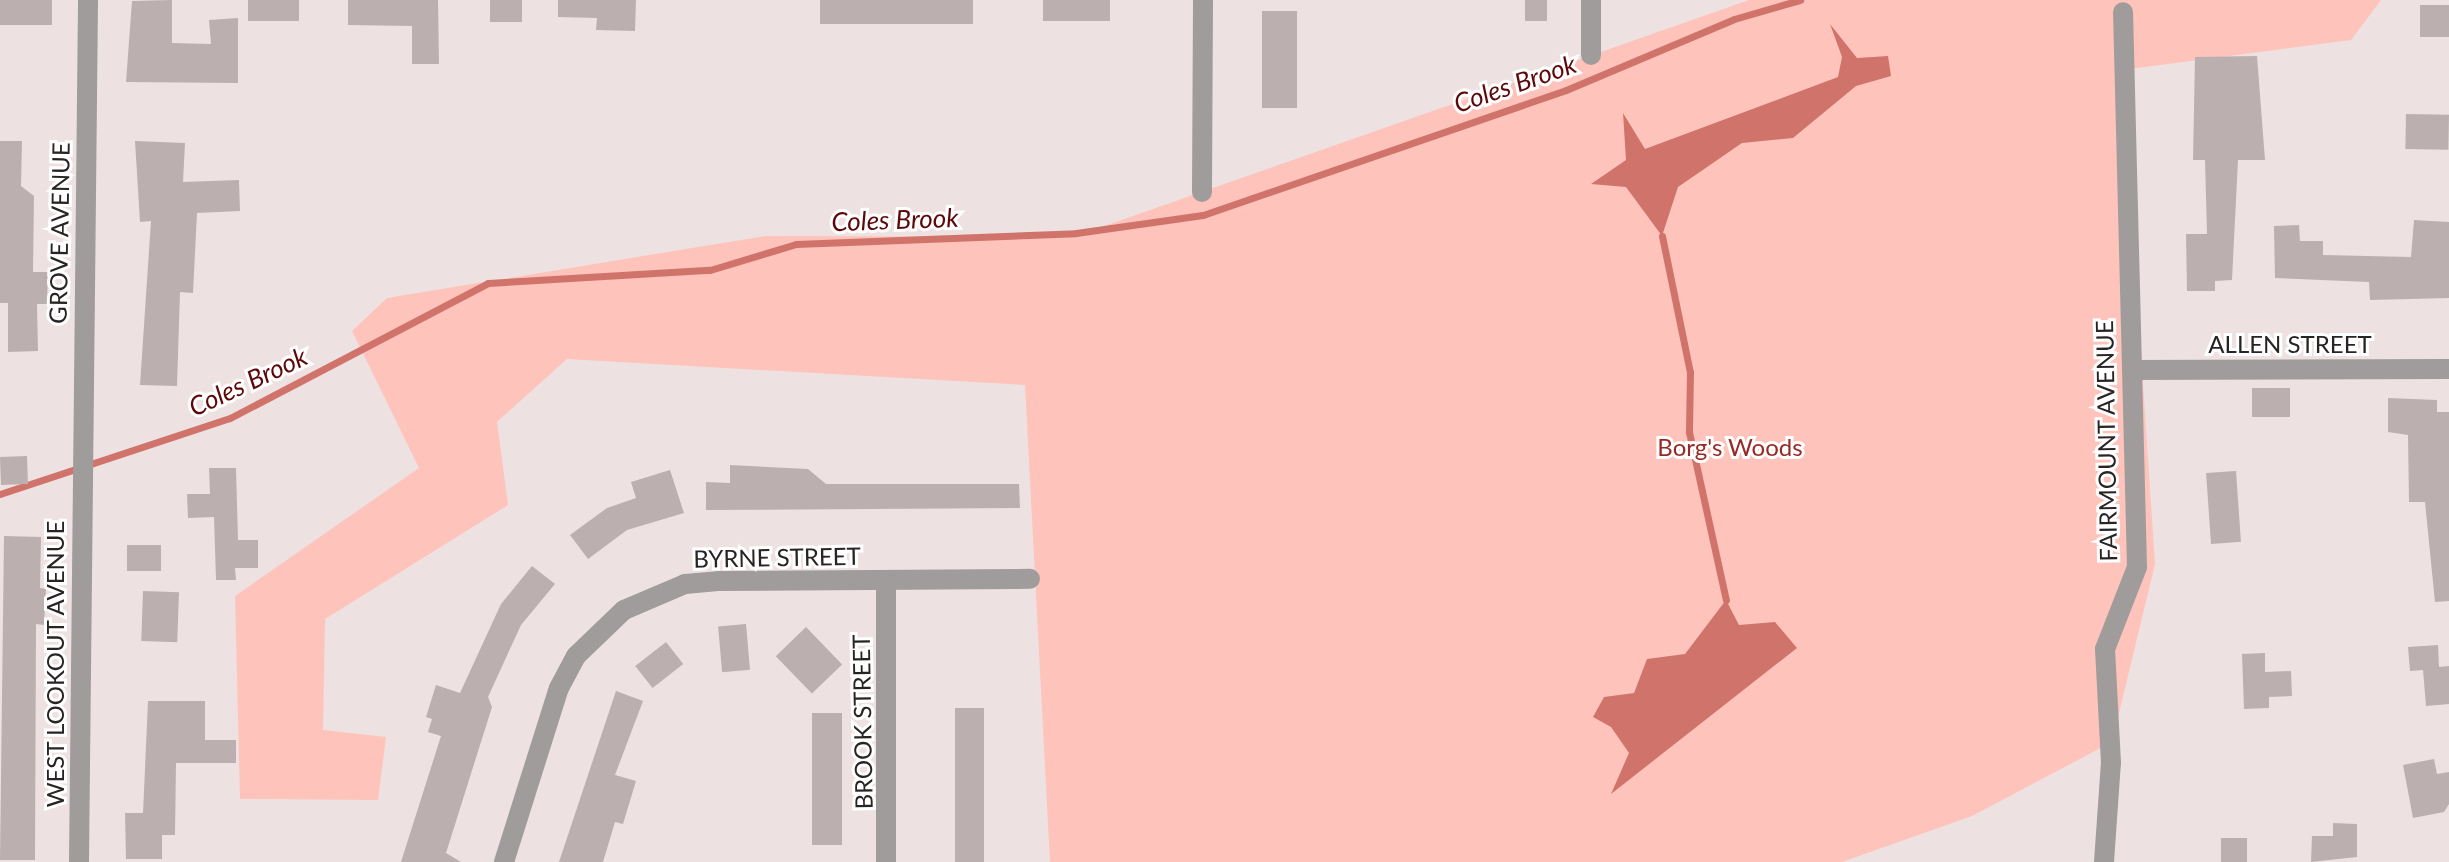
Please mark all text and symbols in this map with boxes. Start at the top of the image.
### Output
water label: Coles Brook [1450,49,1580,119]
street label: GROVE AVENUE [43,142,75,324]
water label: Coles Brook [831,202,959,238]
street label: FAIRMOUNT AVENUE [2089,319,2123,563]
street label: ALLEN STREET [2208,330,2372,358]
water label: Coles Brook [184,341,312,423]
park label: Borg's Woods [1657,433,1803,461]
street label: WEST LOOKOUT AVENUE [41,520,69,808]
street label: BYRNE STREET [693,541,861,573]
street label: BROOK STREET [846,634,878,810]

